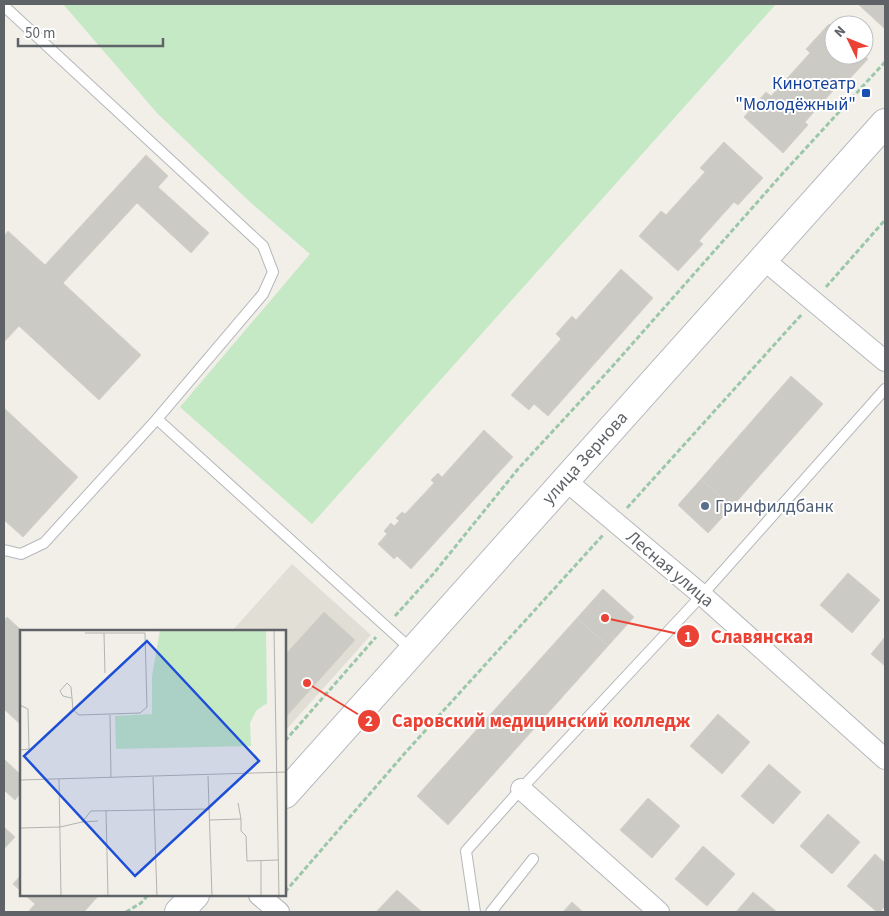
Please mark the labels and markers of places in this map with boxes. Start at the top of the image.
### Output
place label: Кинотеатр "Молодёжный" [735,71,856,117]
marker: Кинотеатр "Молодёжный" [860,87,872,99]
place label: Гринфилдбанк [715,494,834,519]
marker: Гринфилдбанк [699,500,711,512]
callout: Славянская [675,619,823,653]
callout: Саровский медицинский колледж [357,704,701,738]

